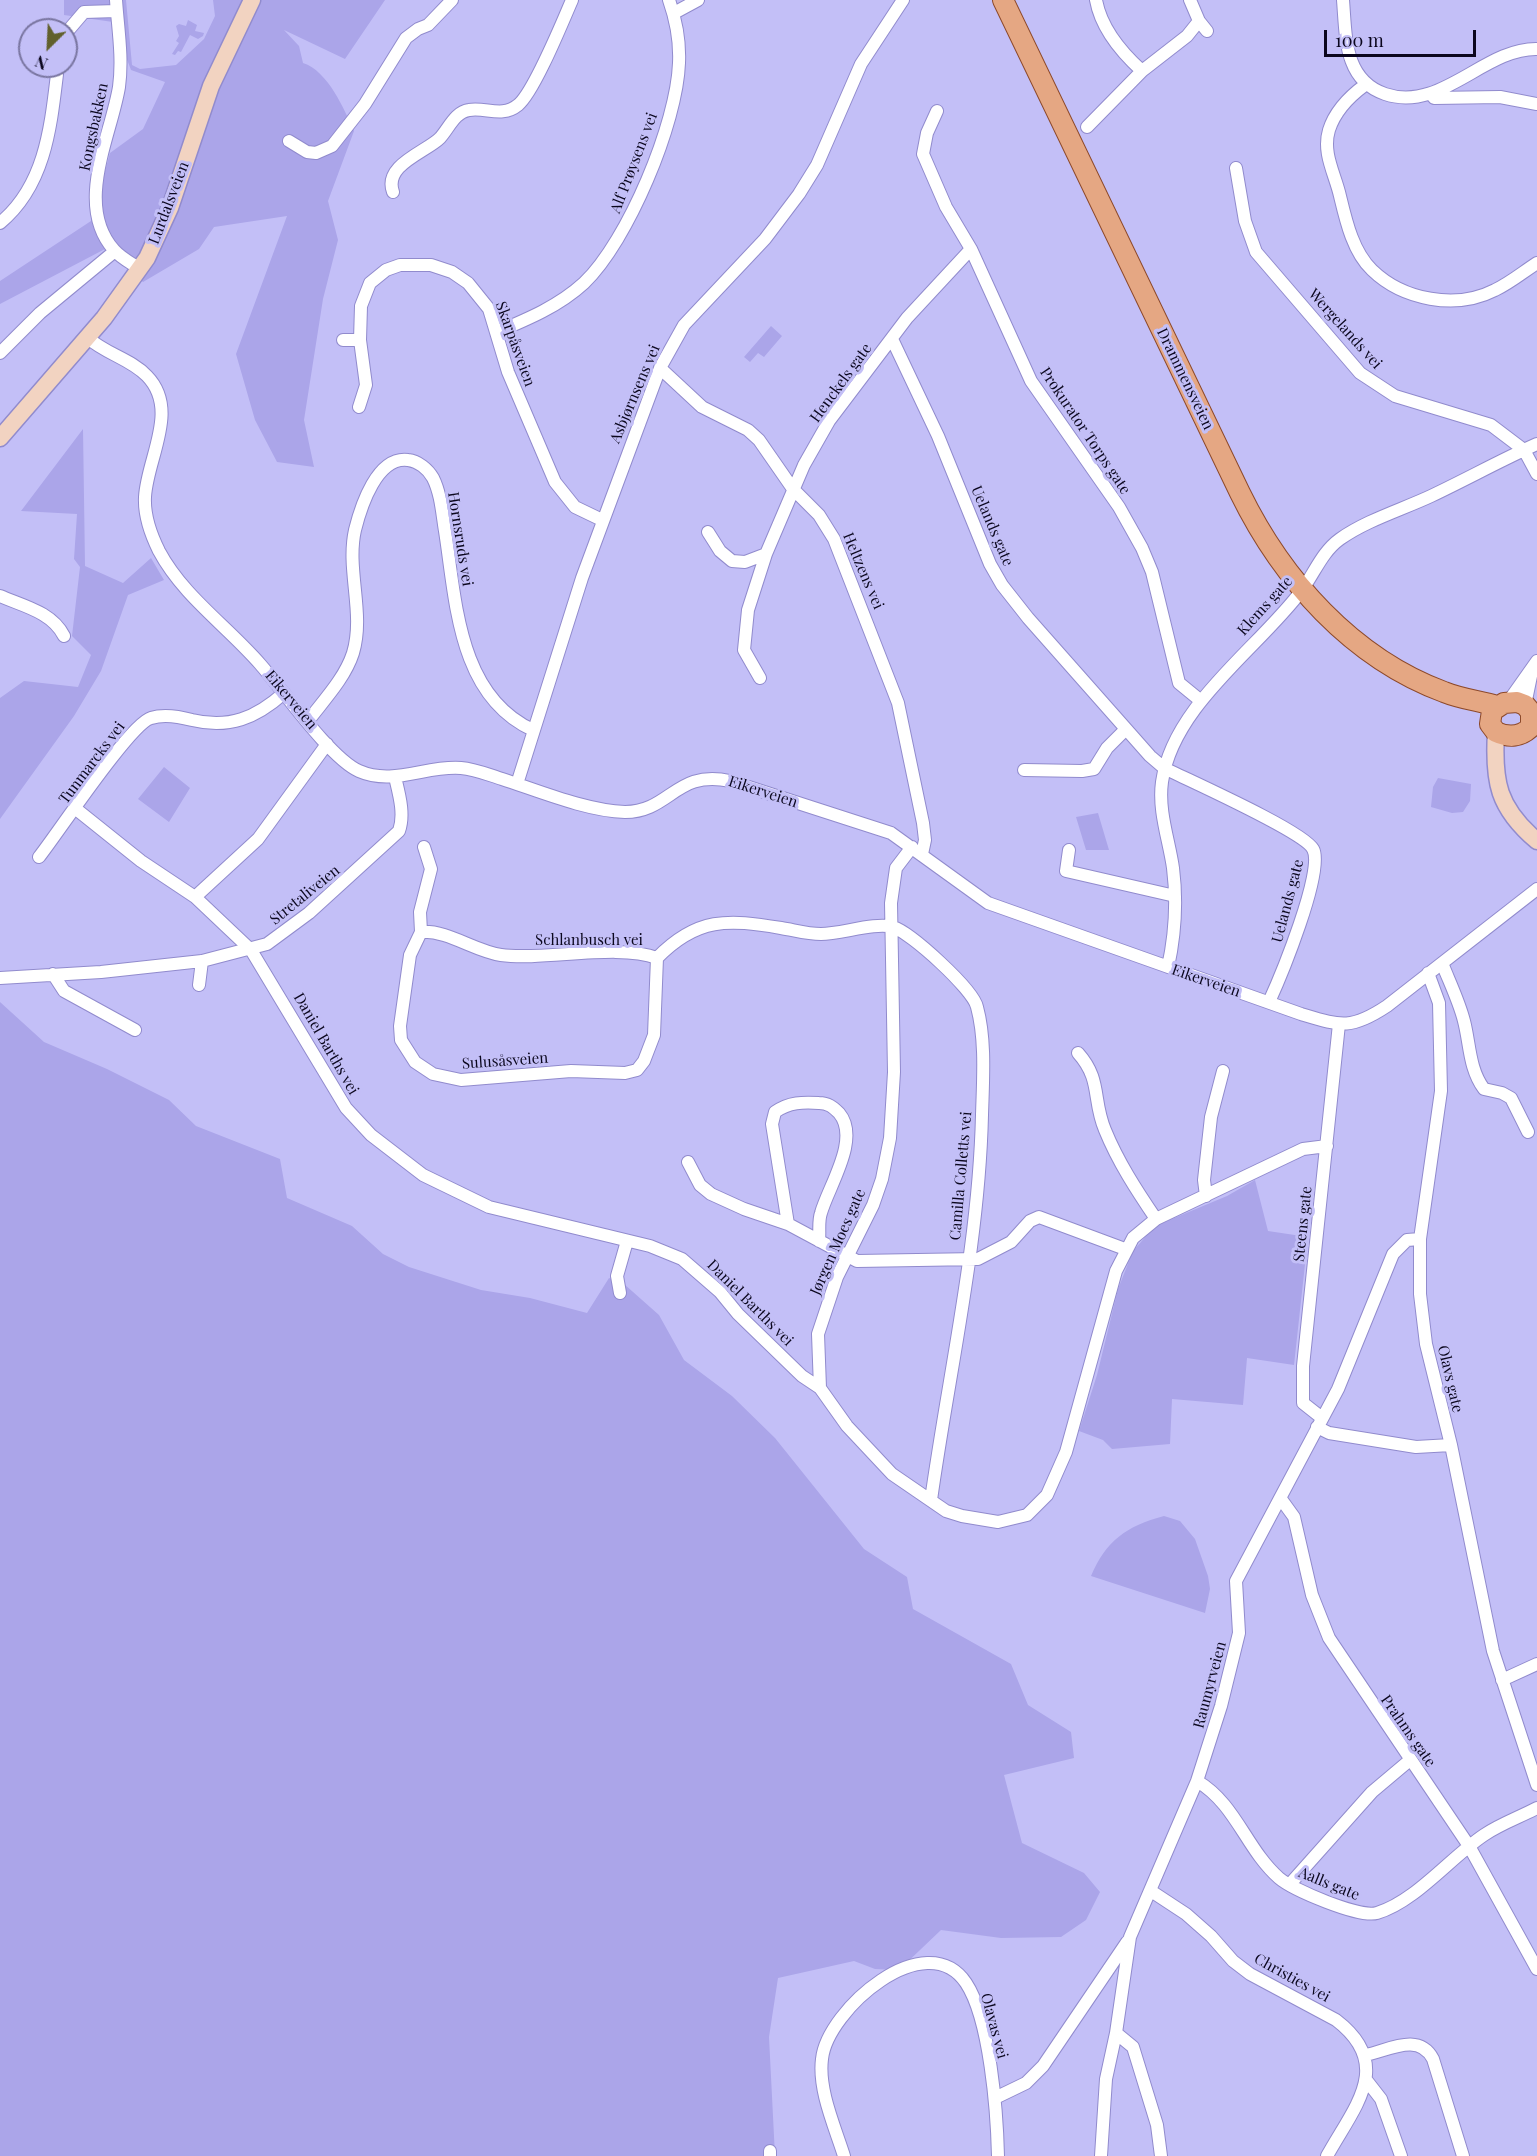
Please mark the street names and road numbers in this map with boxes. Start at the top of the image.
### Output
street label: Kongsbakken [76,81,112,173]
street label: Alf Prøysens vei [607,110,661,216]
street label: Lurdalsveien [145,159,193,247]
street label: Wergelands vei [1304,285,1386,373]
street label: Skarpåsveien [491,299,539,389]
street label: Drammensveien [1153,325,1217,433]
street label: Henckels gate [806,340,876,426]
street label: Asbjørnsens vei [606,342,664,446]
street label: Prokurator Torps gate [1036,364,1134,498]
street label: Uelands gate [967,483,1017,569]
street label: Hornsruds vei [444,490,476,588]
street label: Heltzens vei [839,530,887,612]
street label: Klems gate [1234,573,1296,639]
street label: Eikerveien [261,667,321,733]
street label: Tunmarcks vei [55,718,129,808]
street label: Eikerveien [726,772,800,812]
street label: Uelands gate [1268,857,1308,945]
street label: Stretaliveien [266,861,344,929]
street label: Schlanbusch vei [535,931,643,949]
street label: Eikerveien [1169,961,1243,1001]
street label: Daniel Barths vei [290,990,362,1098]
street label: Sulusåsveien [461,1049,549,1073]
street label: Camilla Colletts vei [946,1111,976,1241]
street label: Steens gate [1290,1185,1316,1263]
street label: Jørgen Moes gate [806,1186,870,1298]
street label: Daniel Barths vei [703,1256,797,1350]
street label: Olavs gate [1434,1344,1466,1414]
street label: Raumyrveien [1190,1640,1230,1730]
street label: Prahms gate [1377,1692,1439,1770]
street label: Aalls gate [1296,1864,1362,1904]
street label: Christies vei [1251,1950,1333,2006]
street label: Olavas vei [977,1991,1011,2061]

